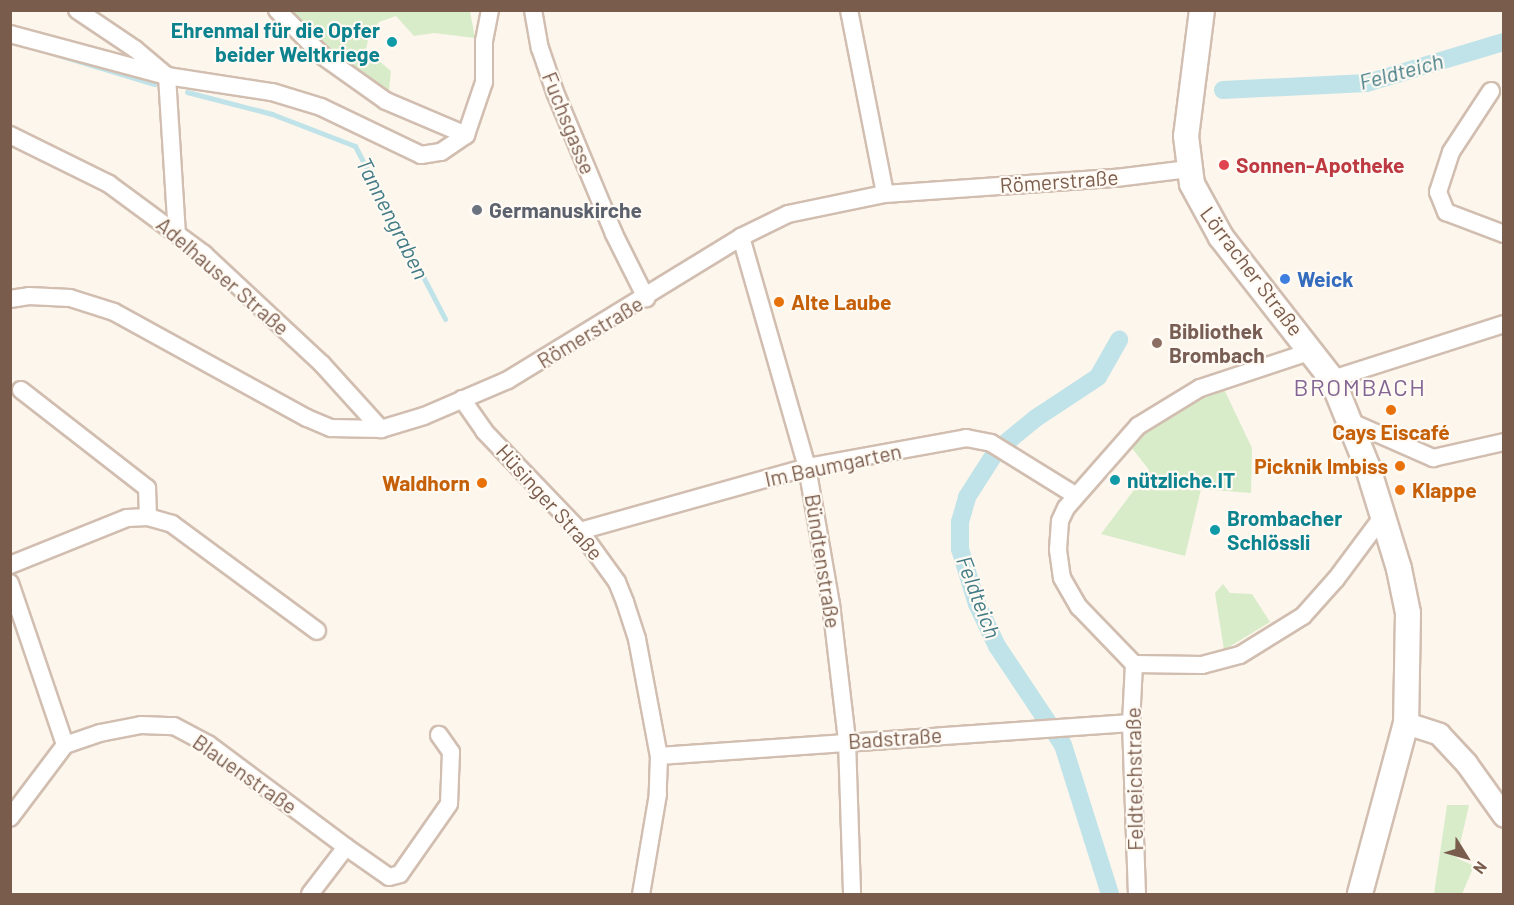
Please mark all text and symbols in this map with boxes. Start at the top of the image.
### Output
place label: Ehrenmal für die Opfer beider Weltkriege [171,17,380,67]
marker: Ehrenmal für die Opfer beider Weltkriege [385,35,399,49]
water label: Feldteich [1356,47,1446,95]
street label: Fuchsgasse [537,68,601,178]
place label: Sonnen-Apotheke [1236,152,1405,178]
water label: Tannengraben [351,153,435,283]
marker: Sonnen-Apotheke [1217,158,1231,172]
street label: Römerstraße [999,164,1119,198]
place label: Germanuskirche [489,197,642,223]
street label: Lörracher Straße [1195,201,1309,341]
marker: Germanuskirche [470,203,484,217]
street label: Adelhauser Straße [152,212,294,340]
place label: Weick [1297,266,1353,292]
marker: Weick [1278,272,1292,286]
place label: Alte Laube [791,289,892,315]
street label: Römerstraße [533,291,647,373]
marker: Alte Laube [772,295,786,309]
place label: Bibliothek Brombach [1169,318,1265,368]
marker: Bibliothek Brombach [1150,336,1164,350]
district label: BROMBACH [1294,373,1426,401]
marker: Cays Eiscafé [1384,403,1398,417]
place label: Cays Eiscafé [1332,419,1450,445]
street label: Im Baumgarten [762,438,904,492]
street label: Hüsinger Straße [491,439,609,565]
place label: Picknik Imbiss [1254,453,1388,479]
marker: Picknik Imbiss [1393,459,1407,473]
place label: nützliche.IT [1127,467,1235,493]
place label: Waldhorn [382,470,470,496]
marker: nützliche.IT [1108,473,1122,487]
marker: Waldhorn [475,476,489,490]
place label: Klappe [1412,477,1477,503]
marker: Klappe [1393,483,1407,497]
street label: Bündtenstraße [800,492,846,630]
place label: Brombacher Schlössli [1227,505,1342,555]
marker: Brombacher Schlössli [1208,523,1222,537]
water label: Feldteich [951,552,1007,642]
street label: Feldteichstraße [1120,707,1148,851]
street label: Badstraße [847,722,943,754]
street label: Blauenstraße [188,729,302,819]
north arrow [1436,827,1496,887]
text: N [1470,858,1492,878]

